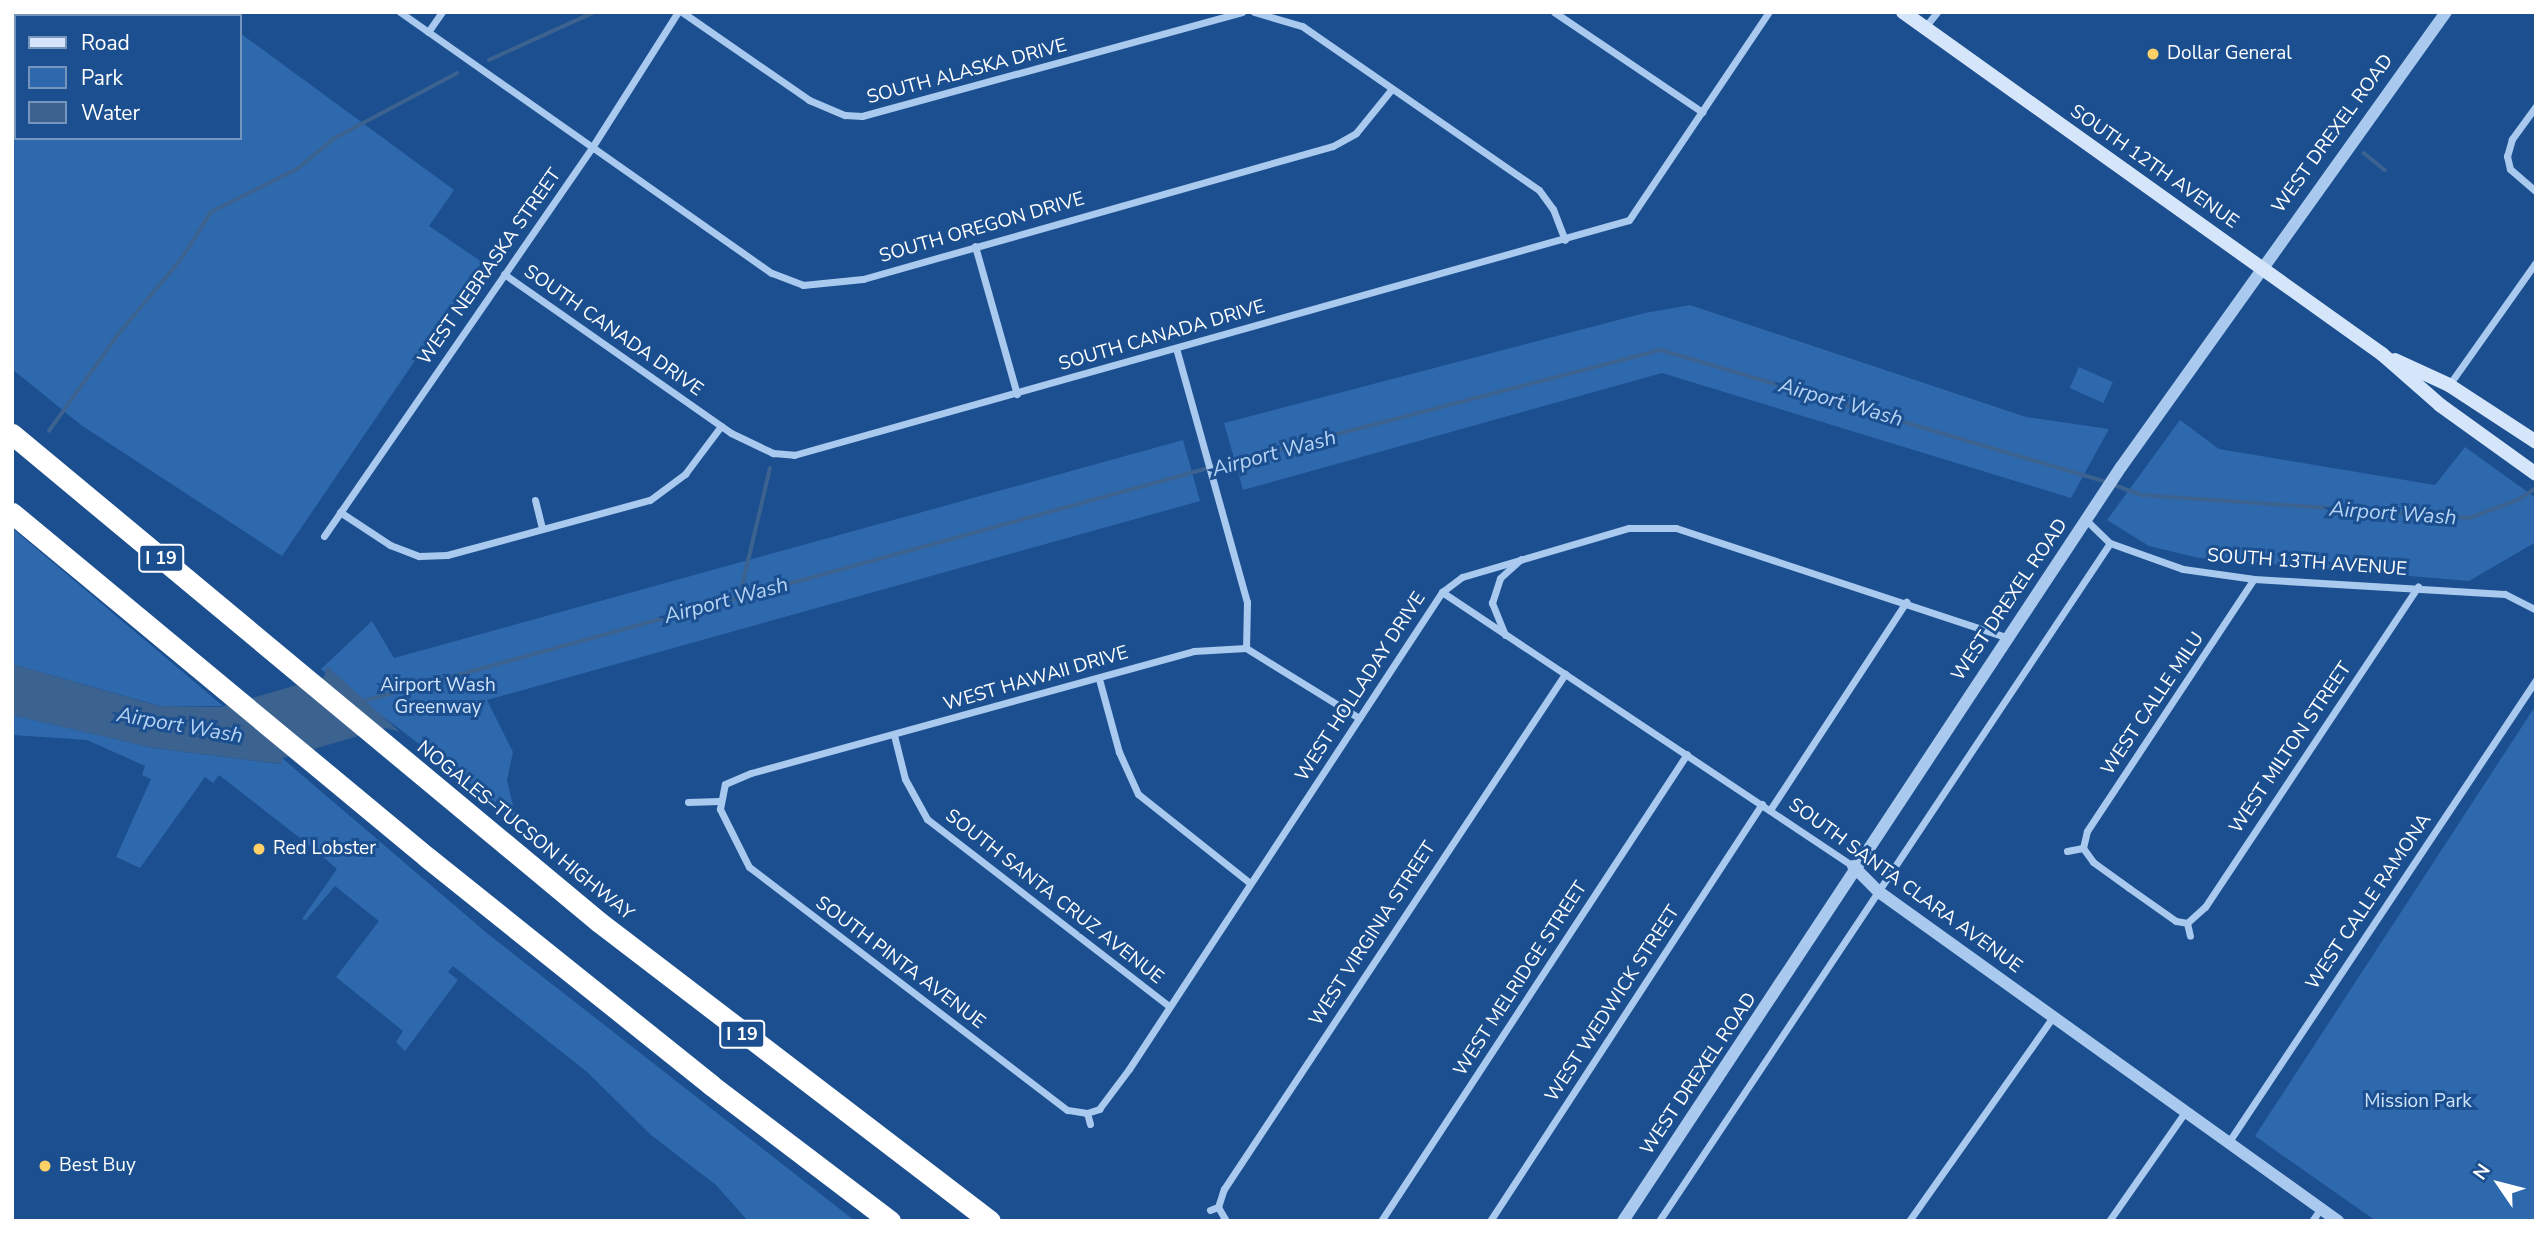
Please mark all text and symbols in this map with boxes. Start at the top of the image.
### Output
legend [14,14,242,140]
text: Road [81,29,130,57]
street label: SOUTH ALASKA DRIVE [865,34,1069,110]
place label: Dollar General [2167,43,2292,65]
marker: Dollar General [2145,46,2161,62]
street label: WEST DREXEL ROAD [2268,50,2398,218]
text: Park [81,64,123,92]
text: Water [81,99,140,127]
street label: SOUTH 12TH AVENUE [2065,100,2243,234]
street label: WEST NEBRASKA STREET [413,164,567,370]
street label: SOUTH OREGON DRIVE [877,188,1087,268]
street label: SOUTH CANADA DRIVE [519,260,707,402]
street label: SOUTH CANADA DRIVE [1056,296,1268,376]
water label: Airport Wash [1776,372,1906,432]
water label: Airport Wash [1209,424,1339,482]
water label: Airport Wash [2329,496,2457,530]
street label: WEST DREXEL ROAD [1947,515,2073,685]
road number: I 19 [136,544,186,572]
street label: SOUTH 13TH AVENUE [2206,545,2408,581]
water label: Airport Wash [661,571,791,629]
street label: WEST HOLLADAY DRIVE [1291,588,1431,786]
street label: WEST CALLE MILU [2097,628,2209,780]
street label: WEST HAWAII DRIVE [941,642,1131,716]
street label: WEST MILTON STREET [2225,658,2357,838]
park label: Airport Wash Greenway [380,675,496,719]
water label: Airport Wash [115,702,245,748]
street label: NOGALES–TUCSON HIGHWAY [412,736,638,926]
street label: SOUTH SANTA CLARA AVENUE [1784,794,2026,978]
street label: SOUTH SANTA CRUZ AVENUE [940,805,1168,989]
street label: WEST CALLE RAMONA [2302,810,2436,994]
place label: Red Lobster [273,838,376,860]
street label: WEST VIRGINIA STREET [1305,838,1441,1030]
marker: Red Lobster [251,841,267,857]
street label: WEST MELRIDGE STREET [1449,877,1593,1081]
street label: SOUTH PINTA AVENUE [811,892,989,1034]
street label: WEST WEDWICK STREET [1541,902,1685,1106]
street label: WEST DREXEL ROAD [1636,989,1762,1159]
road number: I 19 [718,1020,766,1049]
park label: Mission Park [2364,1091,2472,1113]
north arrow [2464,1149,2534,1219]
place label: Best Buy [59,1155,136,1177]
marker: Best Buy [37,1158,53,1174]
text: N [2467,1159,2497,1185]

